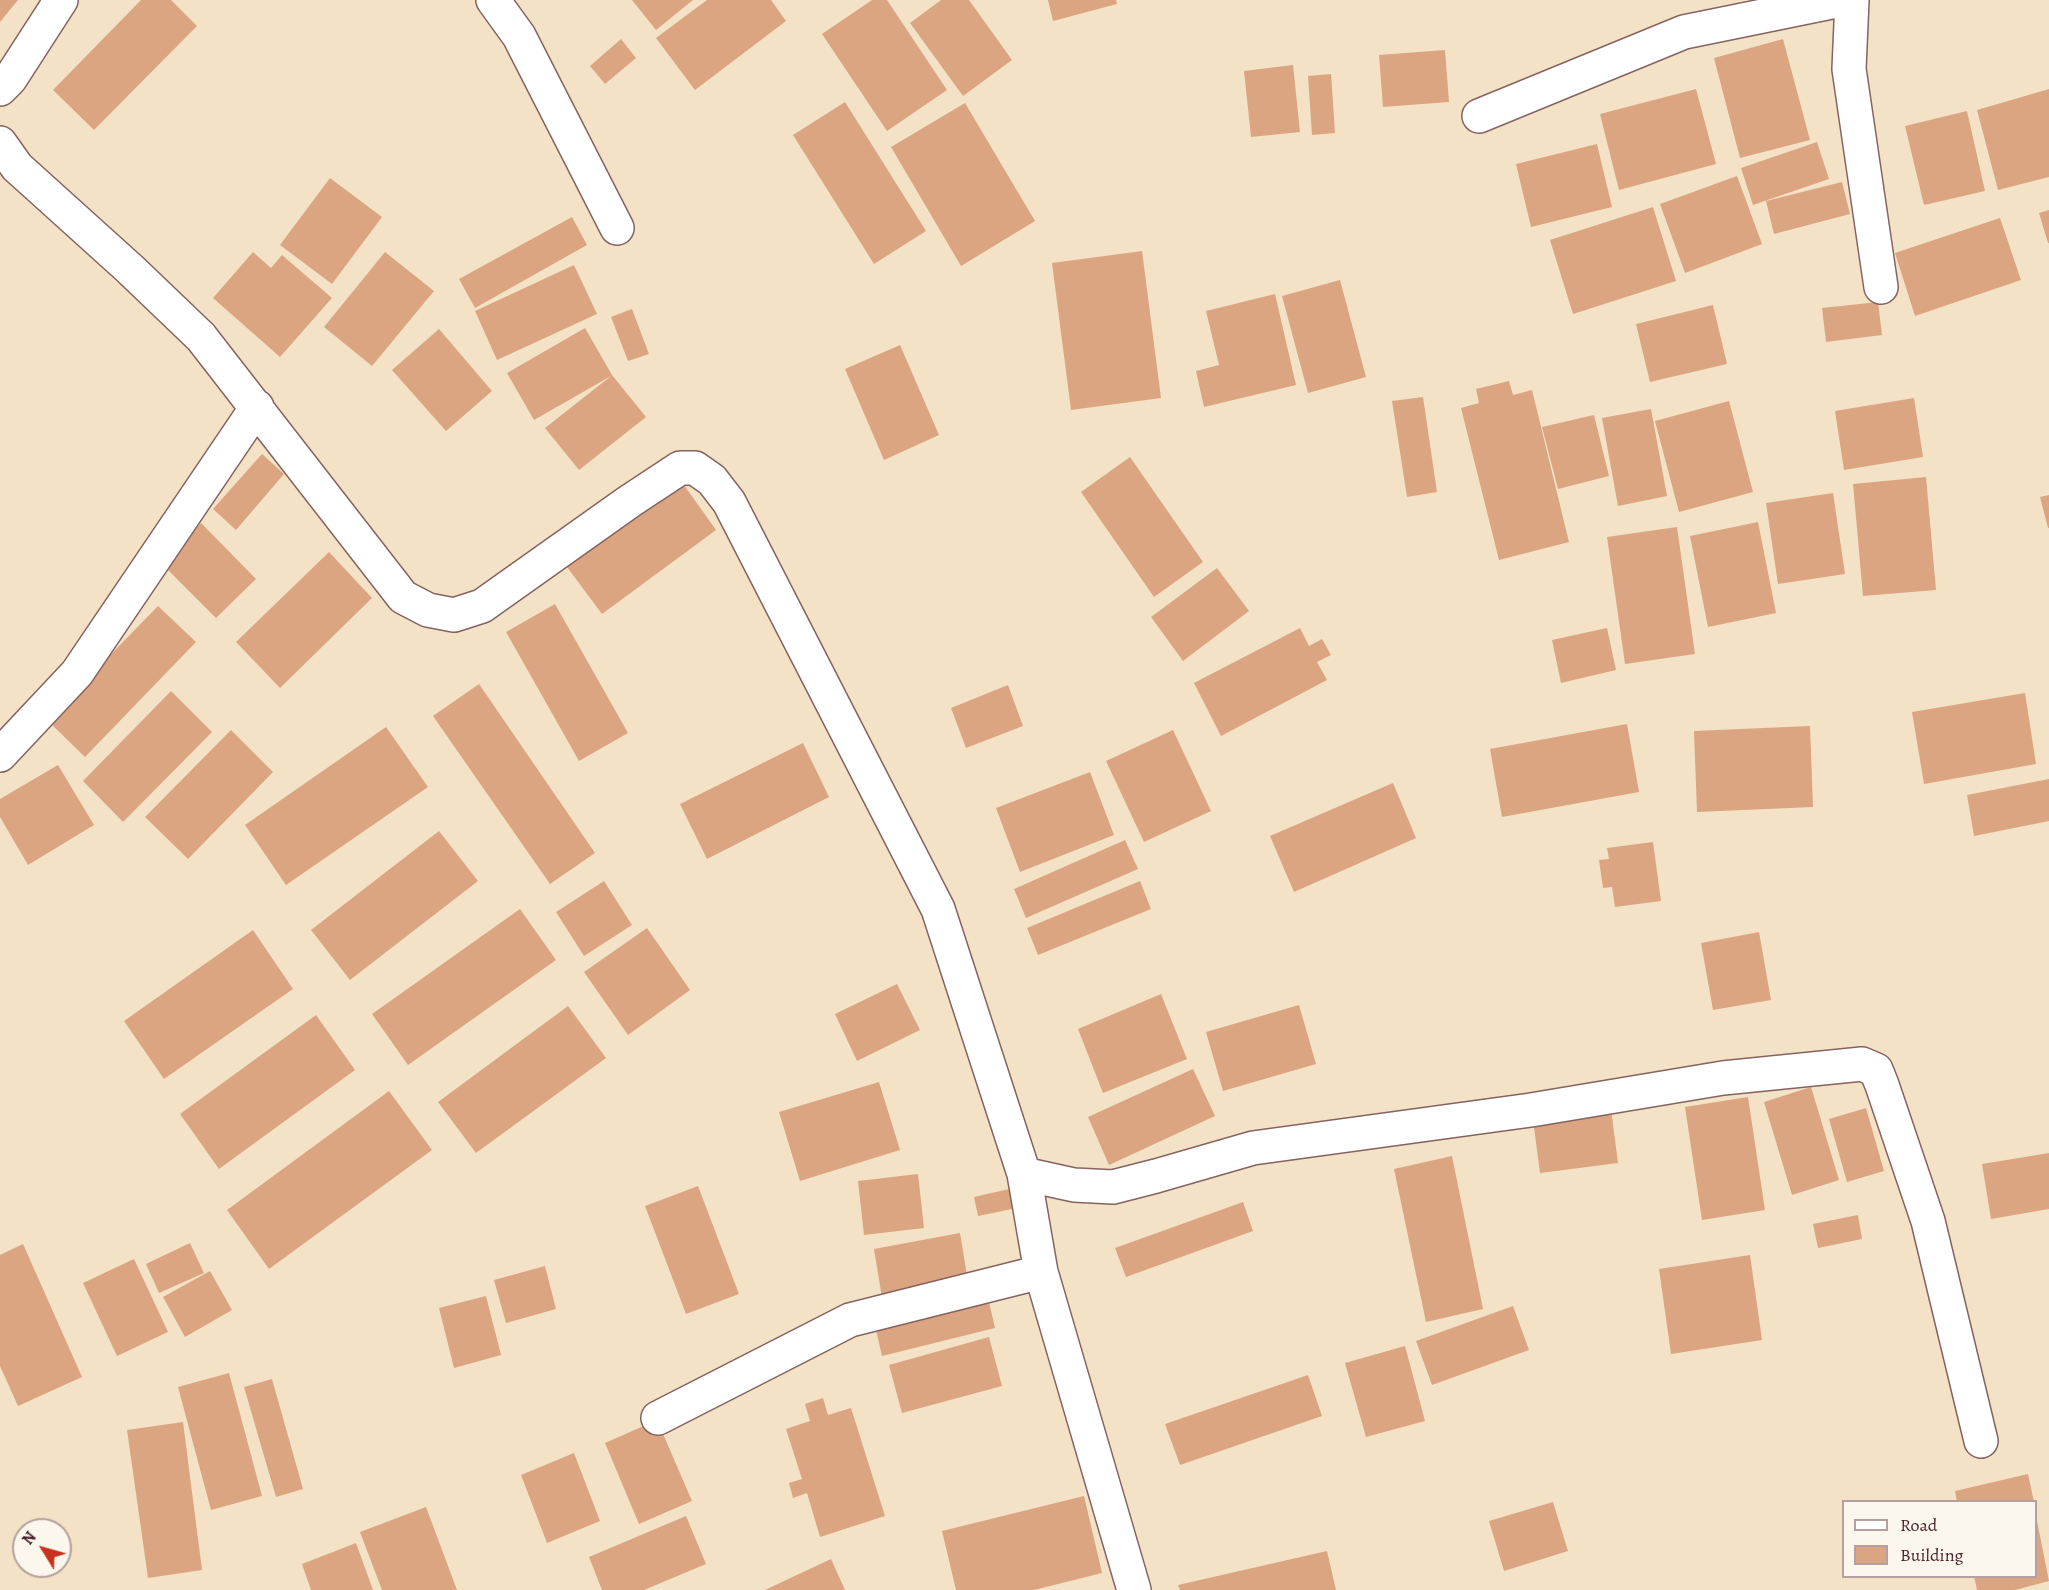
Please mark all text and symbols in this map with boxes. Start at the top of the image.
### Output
legend [1842,1500,2037,1578]
text: Road [1900,1513,1937,1537]
north arrow [12,1518,72,1578]
text: N [17,1527,42,1550]
text: Building [1900,1543,1964,1567]

